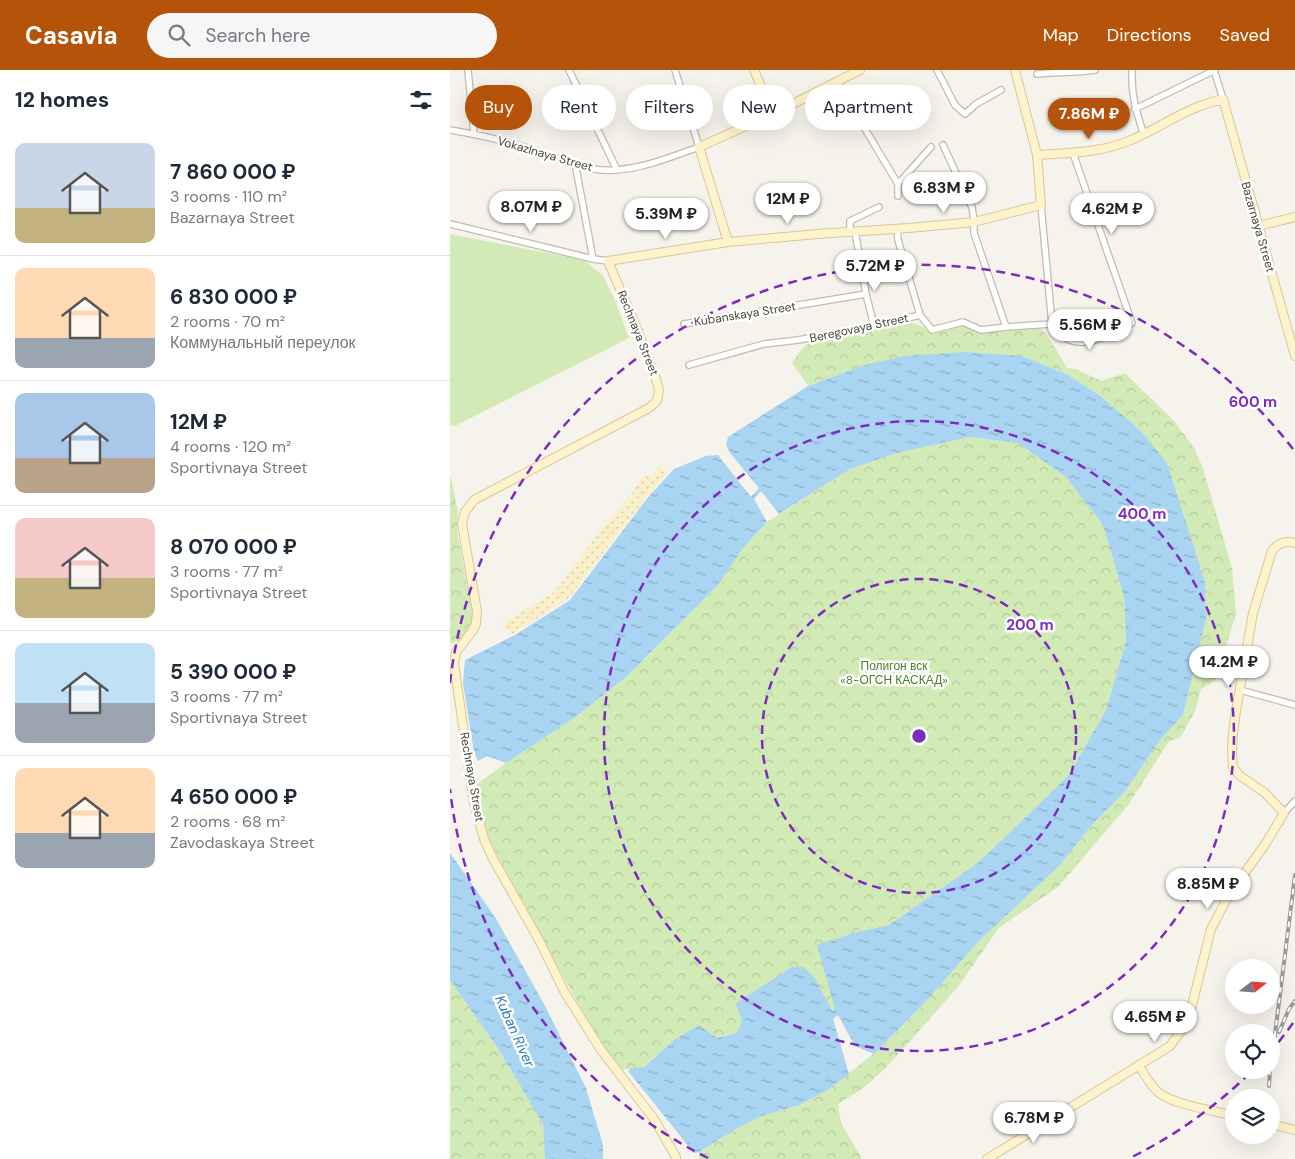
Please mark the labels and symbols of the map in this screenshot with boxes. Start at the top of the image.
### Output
pin: 7.86M ₽ [1043,98,1135,140]
street label: Vokazlnaya Street [496,133,595,175]
pin: 6.83M ₽ [898,172,990,214]
street label: Bazarnaya Street [1237,180,1279,274]
pin: 12M ₽ [753,182,823,225]
pin: 8.07M ₽ [485,190,577,233]
pin: 4.62M ₽ [1066,192,1158,235]
pin: 5.39M ₽ [620,198,712,240]
pin: 5.72M ₽ [829,250,921,292]
street label: Rechnaya Street [614,288,662,378]
street label: Kubanskaya Street [693,298,797,330]
pin: 5.56M ₽ [1044,308,1136,351]
street label: Beregovaya Street [808,310,910,346]
text: 600 m [1229,392,1277,412]
text: 400 m [1118,504,1166,524]
text: 200 m [1006,615,1054,635]
pin: 14.2M ₽ [1183,646,1275,688]
park label: Полигон вск «8-ОГСН КАСКАД» [840,658,948,688]
centre of rings [910,727,928,745]
street label: Rechnaya Street [456,731,488,823]
pin: 8.85M ₽ [1162,868,1254,910]
north arrow [1225,959,1280,1014]
water label: Kuban River [491,992,539,1070]
pin: 4.65M ₽ [1109,1000,1201,1043]
pin: 6.78M ₽ [988,1102,1080,1144]

